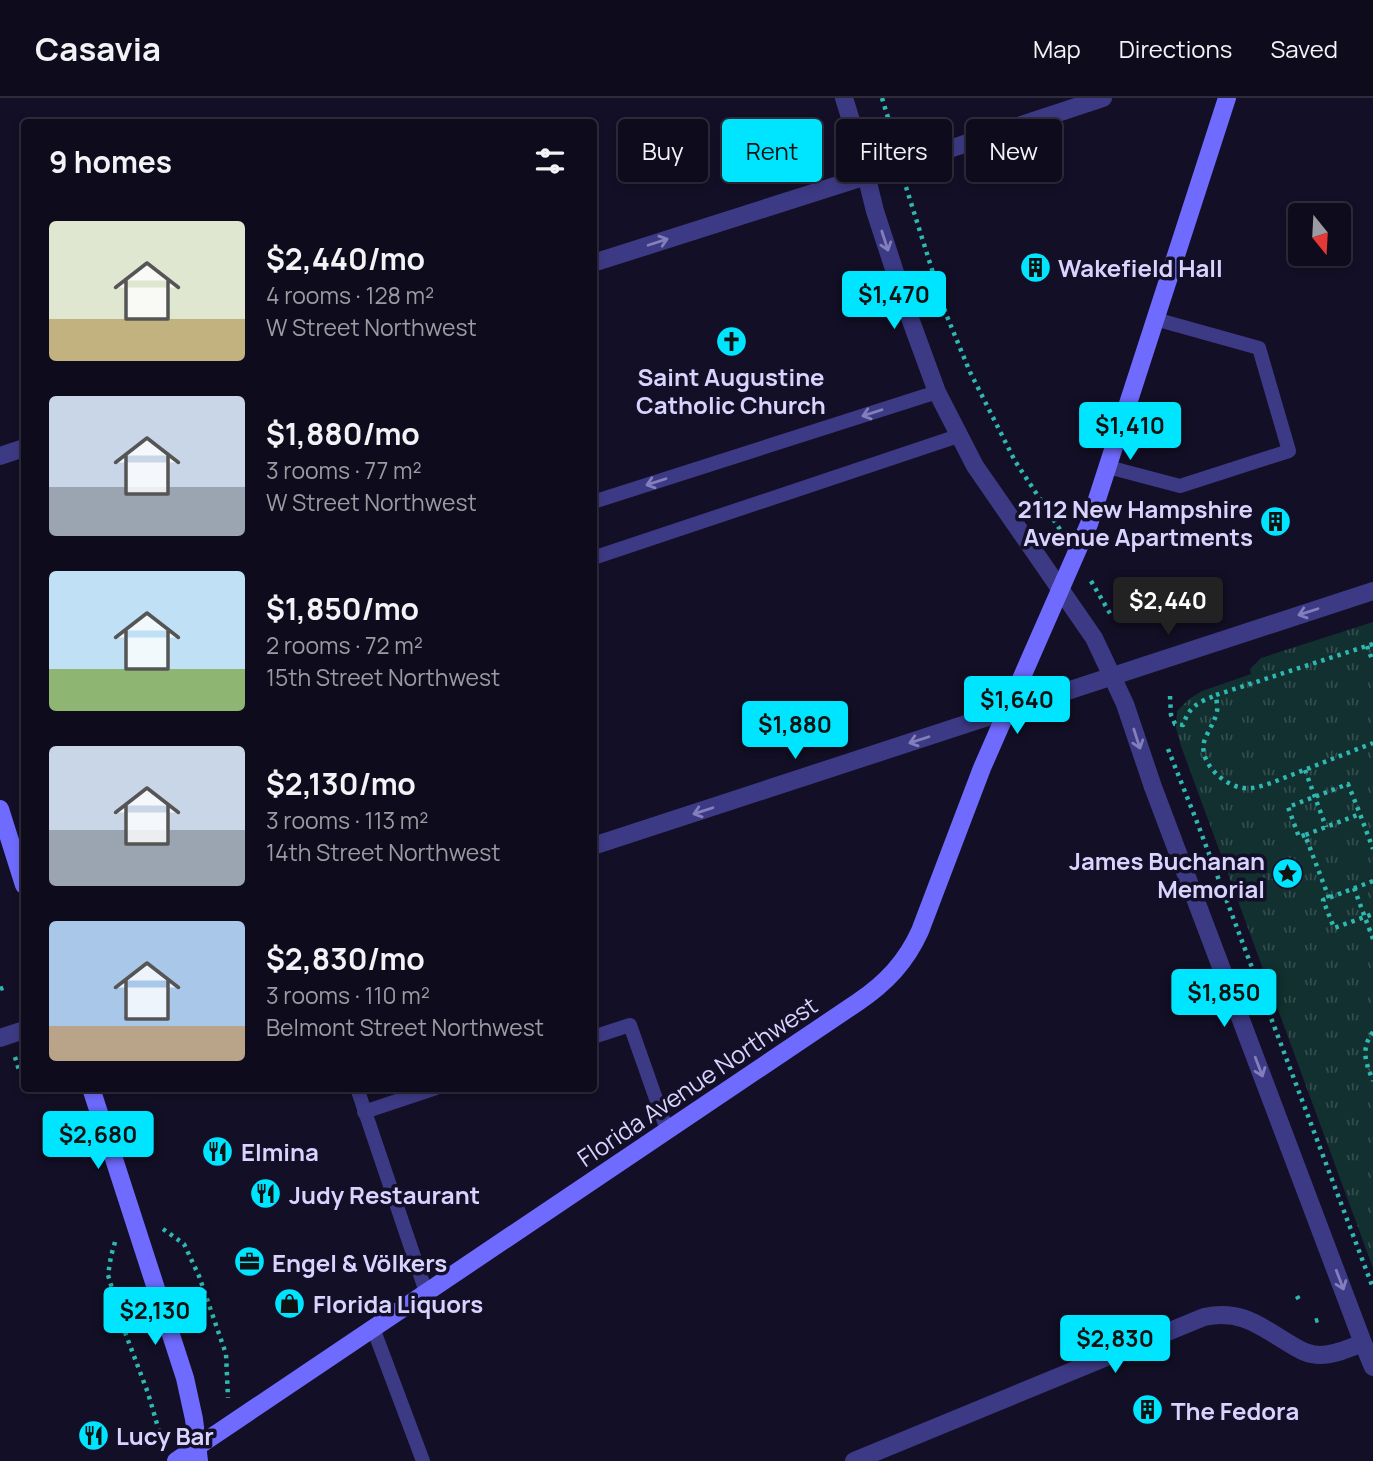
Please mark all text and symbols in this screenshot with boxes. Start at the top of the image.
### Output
text: Casavia [35,26,161,71]
text: Map [1033,32,1081,65]
text: Directions [1119,32,1232,65]
text: Saved [1270,32,1338,65]
chip: Buy [618,119,708,182]
chip: Rent [722,119,822,182]
chip: Filters [836,119,952,182]
chip: New [966,119,1062,182]
text: 9 homes [49,141,172,182]
icon: filters [531,142,569,180]
north arrow [1288,203,1351,266]
map controls [1288,203,1351,266]
one-way arrow [879,230,892,252]
one-way arrow [647,235,669,248]
text: $2,440/mo [266,238,425,279]
icon: home [105,249,189,333]
building icon: Wakefield Hall [1018,250,1052,284]
place label: Wakefield Hall [1058,251,1223,284]
pin: $1,470 [837,272,951,331]
text: $1,470 [858,278,930,310]
text: 4 rooms · 128 m² [266,279,434,311]
text: W Street Northwest [266,311,477,343]
church icon: Saint Augustine Catholic Church [714,325,748,359]
place label: Saint Augustine Catholic Church [636,360,826,421]
pin: $1,410 [1073,402,1187,462]
one-way arrow [862,408,884,420]
text: $1,410 [1095,409,1165,441]
text: $1,880/mo [266,413,420,454]
icon: home [105,424,189,508]
text: 3 rooms · 77 m² [266,454,422,486]
one-way arrow [645,477,667,489]
text: W Street Northwest [266,486,477,518]
place label: 2112 New Hampshire Avenue Apartments [1018,492,1253,553]
building icon: 2112 New Hampshire Avenue Apartments [1259,505,1293,539]
pin: $2,440 [1111,578,1225,637]
text: $2,440 [1129,584,1207,616]
text: $1,850/mo [266,588,419,629]
icon: home [105,599,189,683]
one-way arrow [1297,606,1319,619]
text: 2 rooms · 72 m² [266,629,423,661]
text: 15th Street Northwest [266,661,500,693]
pin: $1,640 [960,676,1074,736]
text: $1,640 [980,683,1054,715]
pin: $1,880 [738,702,852,761]
text: $1,880 [758,708,832,740]
one-way arrow [1132,728,1144,750]
one-way arrow [909,735,931,747]
text: $2,130/mo [266,763,416,804]
icon: home [105,774,189,858]
text: 3 rooms · 113 m² [266,804,429,836]
one-way arrow [693,805,715,818]
text: 14th Street Northwest [266,836,501,868]
place label: James Buchanan Memorial [1069,844,1265,905]
place icon: James Buchanan Memorial [1271,857,1305,891]
text: $2,830/mo [266,938,425,979]
icon: home [105,949,189,1033]
pin: $1,850 [1167,970,1281,1029]
text: $1,850 [1187,976,1261,1008]
text: 3 rooms · 110 m² [266,979,430,1011]
street label: Florida Avenue Northwest [571,988,823,1174]
text: Belmont Street Northwest [266,1011,544,1043]
one-way arrow [1254,1056,1267,1078]
pin: $2,680 [41,1112,155,1171]
text: $2,680 [59,1118,137,1150]
restaurant icon: Elmina [201,1134,235,1168]
place label: Elmina [241,1135,319,1168]
restaurant icon: Judy Restaurant [249,1177,283,1211]
place label: Judy Restaurant [289,1178,480,1211]
office icon: Engel & Völkers [232,1245,266,1279]
place label: Engel & Völkers [272,1246,447,1279]
one-way arrow [1335,1268,1347,1290]
shop icon: Florida Liquors [273,1286,307,1320]
place label: Florida Liquors [313,1287,483,1320]
pin: $2,130 [98,1288,212,1347]
text: $2,130 [120,1294,190,1326]
pin: $2,830 [1058,1316,1172,1375]
text: $2,830 [1076,1322,1154,1354]
building icon: The Fedora [1131,1393,1165,1427]
place label: The Fedora [1171,1394,1299,1427]
restaurant icon: Lucy Bar [76,1418,110,1452]
place label: Lucy Bar [116,1419,214,1452]

